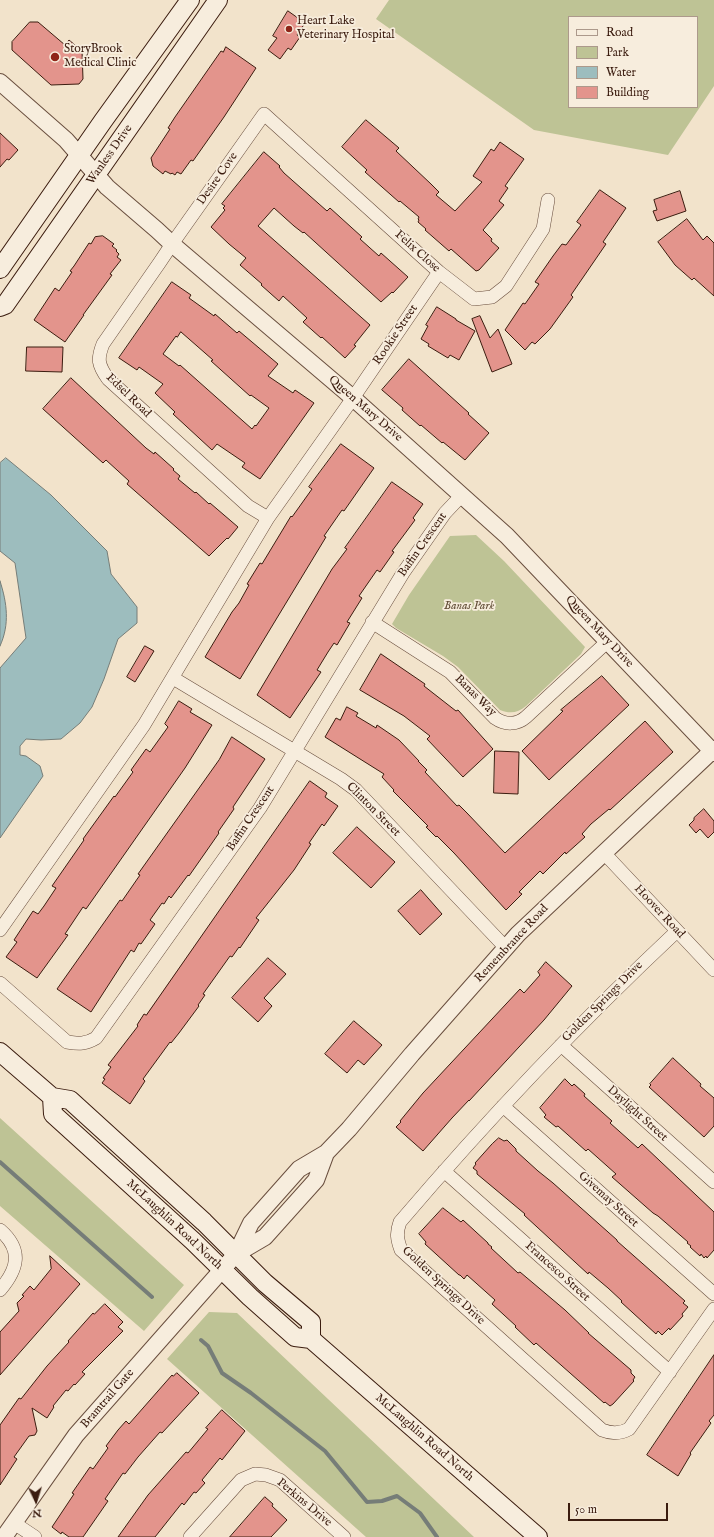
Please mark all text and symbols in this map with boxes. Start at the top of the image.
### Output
place label: Heart Lake Veterinary Hospital [297,15,395,43]
legend [568,16,698,108]
marker: Heart Lake Veterinary Hospital [284,24,294,34]
text: Road [606,25,633,40]
place label: StoryBrook Medical Clinic [64,43,136,71]
text: Park [606,45,629,60]
marker: StoryBrook Medical Clinic [49,51,61,63]
text: Water [606,65,636,80]
text: Building [606,85,649,100]
street label: Wanless Drive [84,122,136,188]
street label: Desire Cove [195,150,241,208]
street label: Felix Close [391,228,443,276]
street label: Rookie Street [371,302,421,368]
street label: Edsel Road [102,371,154,421]
street label: Queen Mary Drive [325,373,405,445]
street label: Baffin Crescent [396,510,450,580]
street label: Queen Mary Drive [562,593,636,671]
park label: Banas Park [444,600,494,614]
street label: Banas Way [451,672,499,720]
street label: Clinton Street [343,780,403,840]
street label: Baffin Crescent [224,784,278,854]
street label: Hoover Road [631,882,687,942]
street label: Remembrance Road [472,902,552,986]
street label: Golden Springs Drive [560,959,646,1045]
street label: Daylight Street [604,1083,670,1145]
street label: Givemay Street [575,1169,641,1231]
street label: McLaughlin Road North [123,1177,225,1273]
street label: Francesco Street [522,1239,592,1305]
street label: Golden Springs Drive [399,1244,487,1328]
street label: Bramtrail Gate [78,1366,138,1432]
street label: McLaughlin Road North [372,1391,476,1485]
street label: Perkins Drive [274,1476,334,1530]
north arrow [16,1481,56,1521]
scale bar [570,1495,670,1521]
text: 50 m [575,1502,597,1517]
text: N [32,1506,42,1520]

